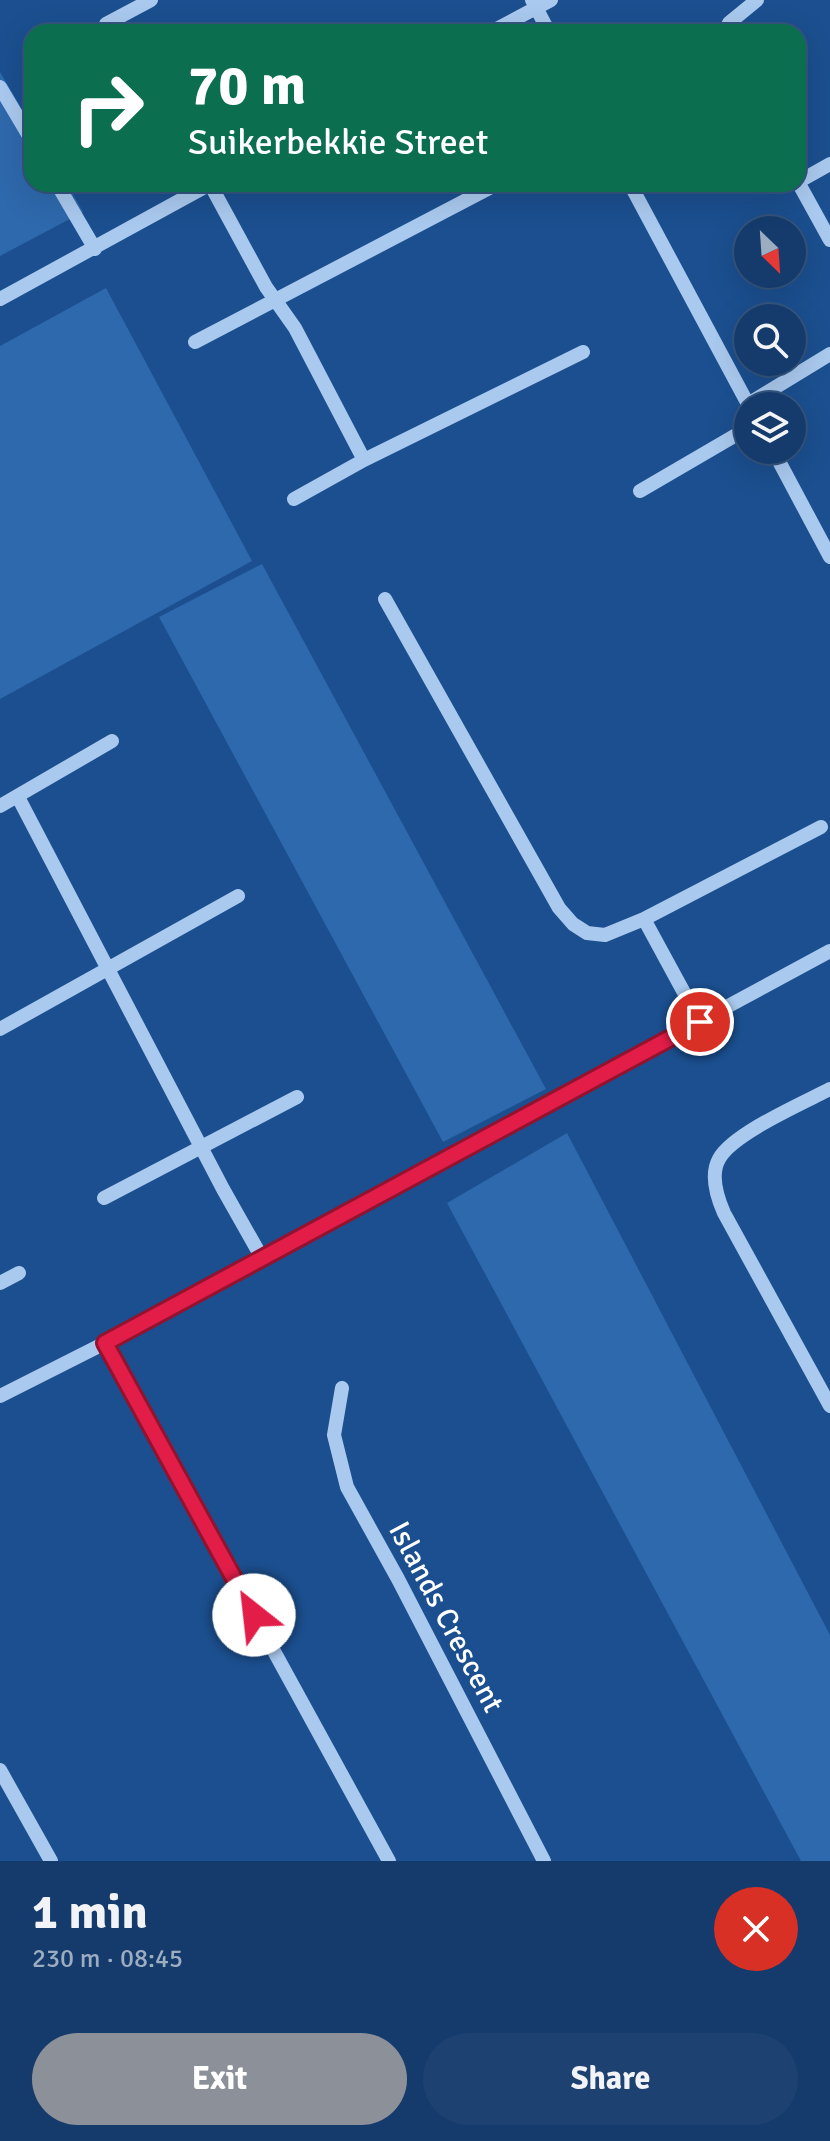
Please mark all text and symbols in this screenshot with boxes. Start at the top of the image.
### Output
text: 70 m [188,51,306,120]
icon: right [56,56,160,160]
text: Suikerbekkie Street [188,120,488,165]
north arrow [734,216,806,288]
map controls [734,216,806,464]
button: search [734,304,806,376]
button: layers [734,392,806,464]
pin [666,988,734,1056]
icon: arrive [678,1000,722,1044]
street label: Islands Crescent [380,1515,512,1719]
position arrow [212,1573,296,1657]
text: 1 min [32,1883,148,1942]
button: close [714,1887,798,1971]
text: 230 m · 08:45 [32,1943,183,1975]
button: Exit [32,2033,407,2125]
button: Share [423,2033,798,2125]

